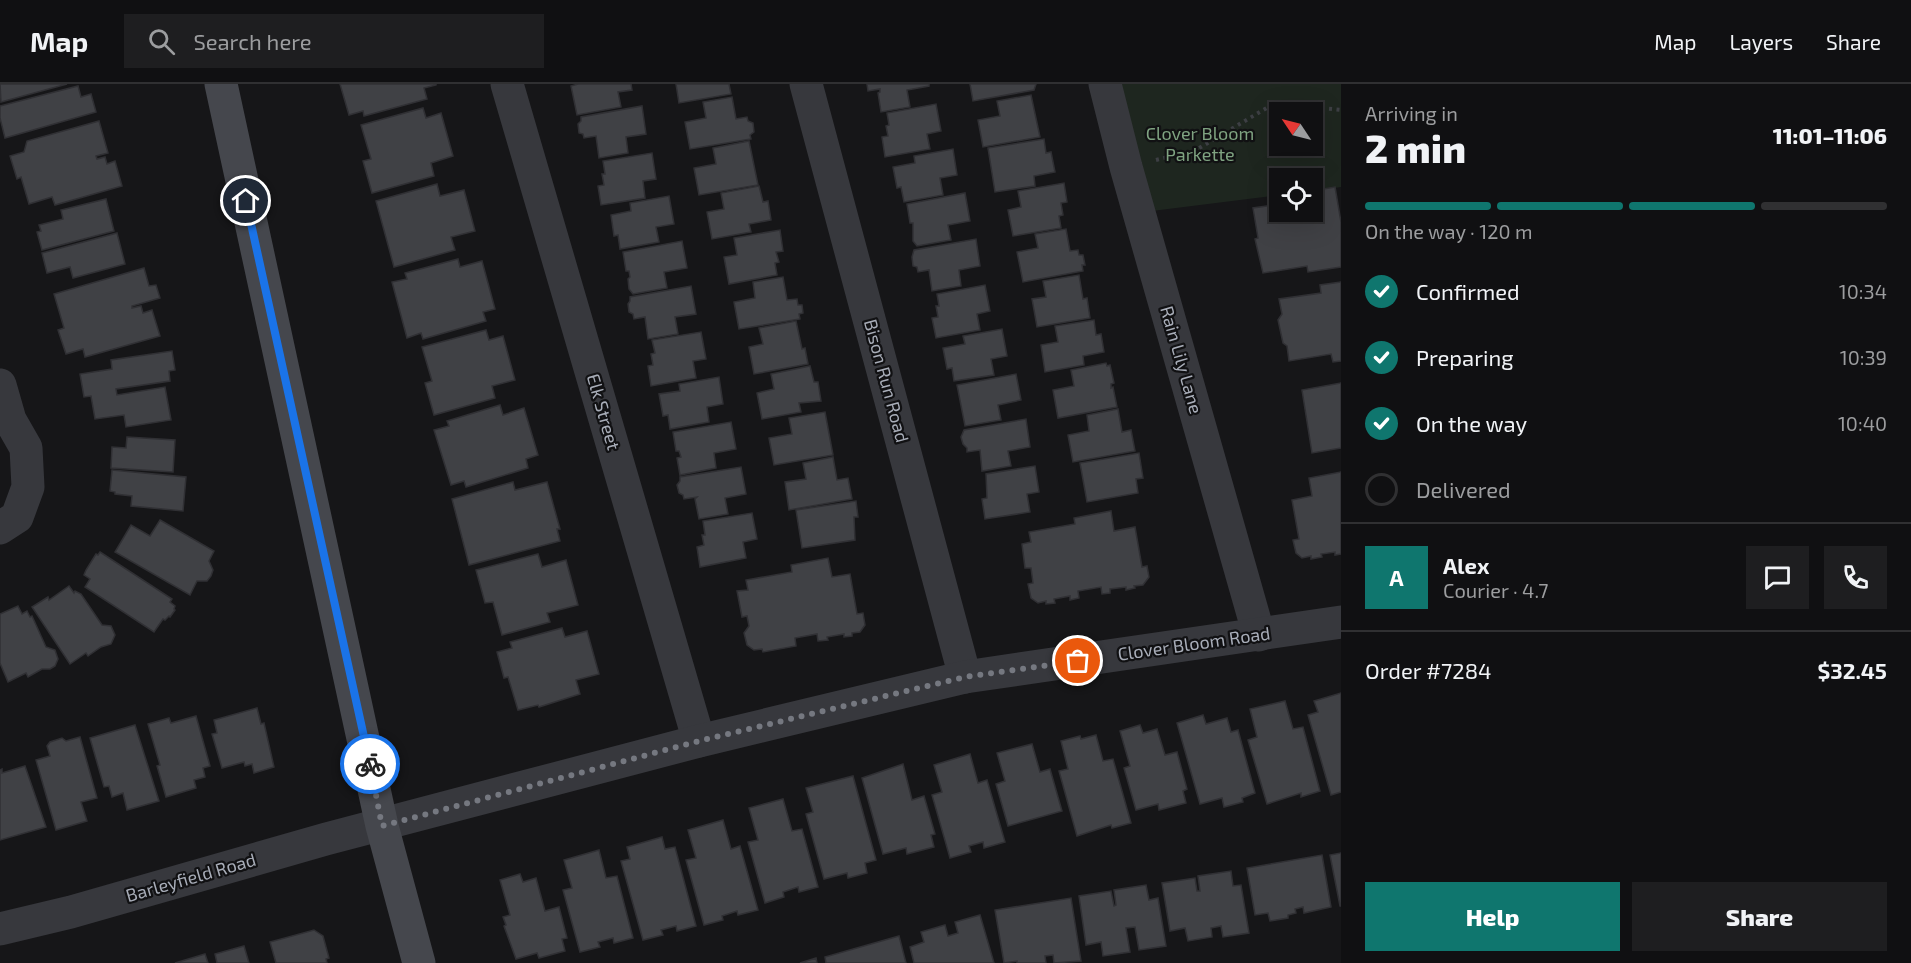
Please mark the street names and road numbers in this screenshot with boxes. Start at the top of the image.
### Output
street label: Rain Lily Lane [1156,303,1208,416]
street label: Bison Run Road [860,317,914,445]
street label: Elk Street [583,371,625,453]
street label: Clover Bloom Road [1116,621,1272,665]
street label: Barleyfield Road [123,848,258,906]

